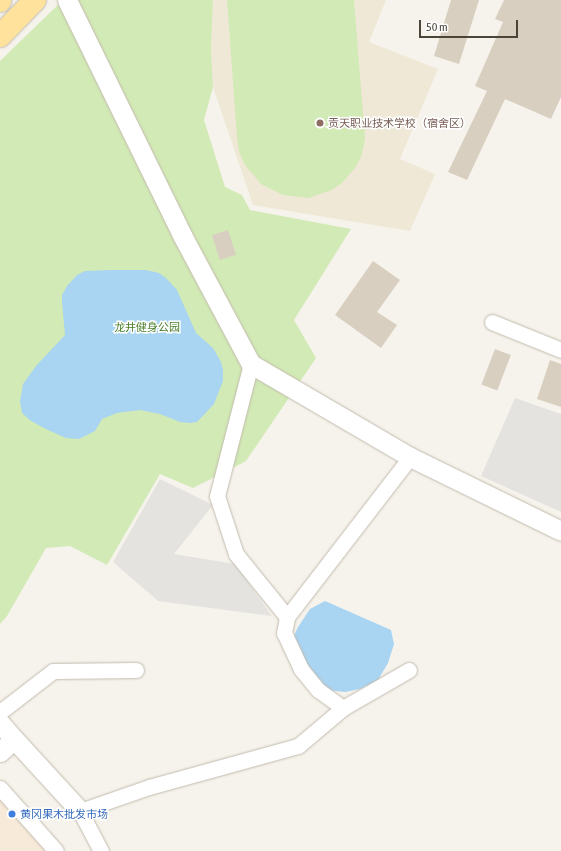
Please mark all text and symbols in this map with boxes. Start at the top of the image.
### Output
scale bar [421,12,520,38]
text: 50 m [426,20,448,34]
place label: 贡天职业技术学校（宿舍区） [328,116,471,130]
marker: 贡天职业技术学校（宿舍区） [315,118,325,128]
park label: 龙井健身公园 [114,320,180,334]
place label: 黄冈果木批发市场 [20,807,108,821]
marker: 黄冈果木批发市场 [7,809,17,819]

